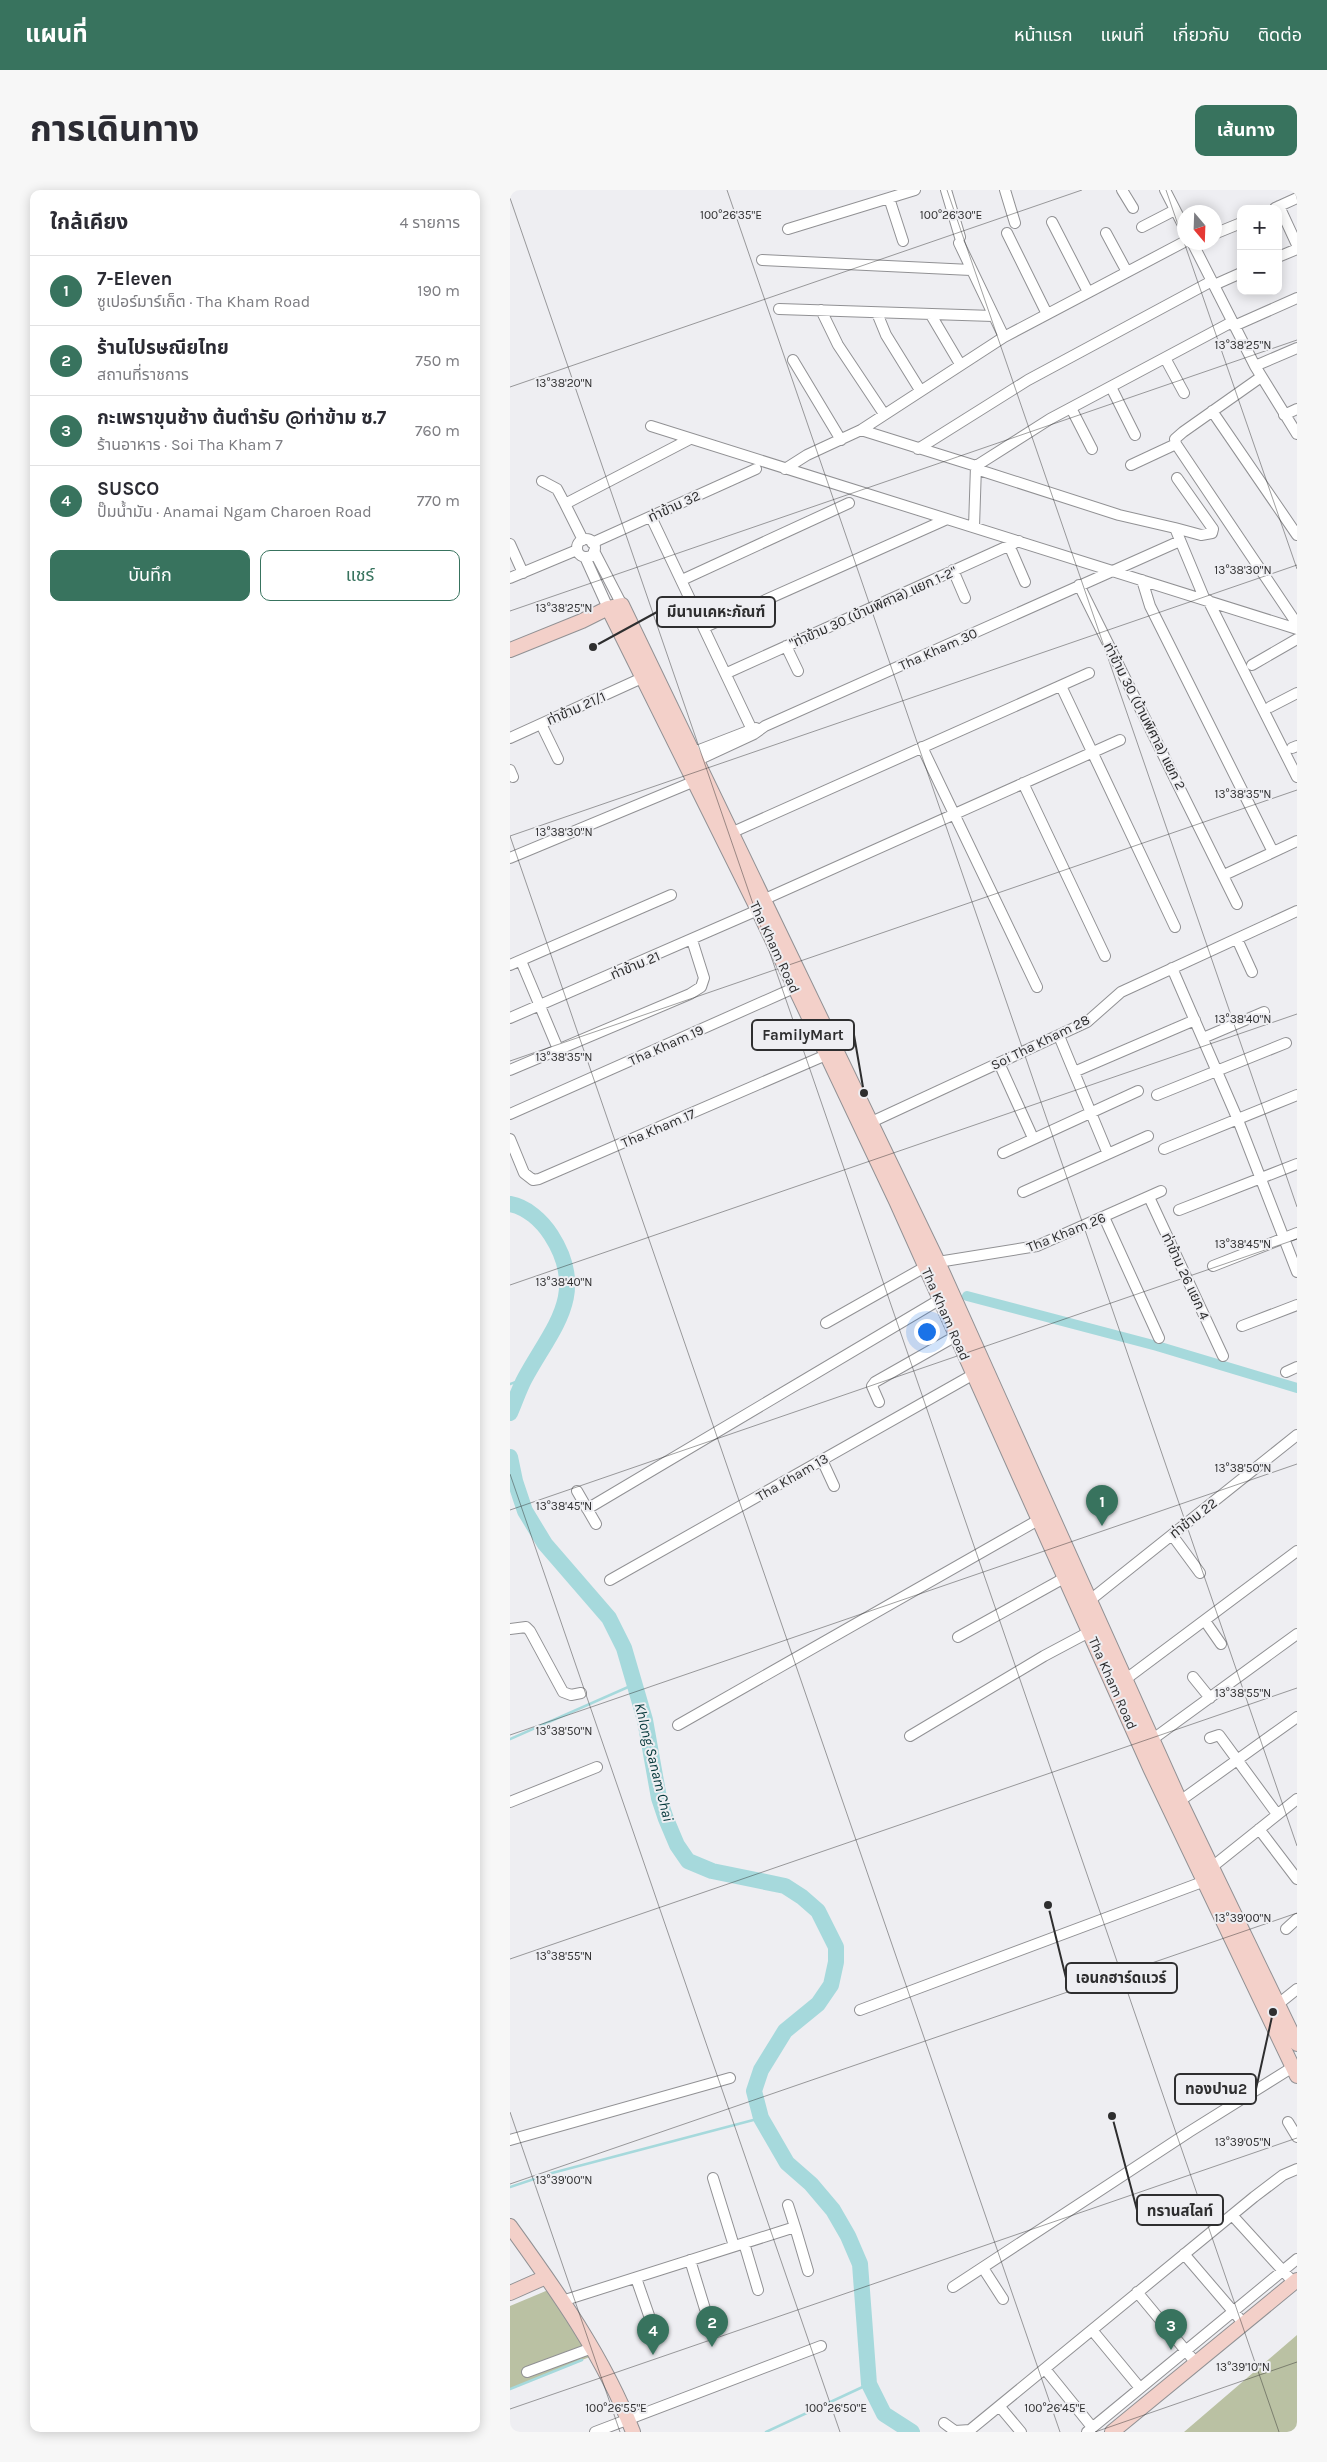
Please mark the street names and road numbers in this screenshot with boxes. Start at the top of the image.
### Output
street label: ท่าข้าม 32 [645,487,703,526]
street label: "ท่าข้าม 30 (บ้านพิศาล) แยก 1-2" [787,563,959,652]
street label: Tha Kham 30 [896,625,980,674]
street label: ท่าข้าม 30 (บ้านพิศาล) แยก 2 [1100,640,1189,793]
street label: ท่าข้าม 21/1 [544,688,608,729]
street label: Tha Kham Road [746,898,803,996]
street label: ท่าข้าม 21 [608,947,663,983]
street label: Soi Tha Kham 28 [988,1011,1092,1074]
street label: Tha Kham 19 [626,1021,706,1070]
street label: Tha Kham 17 [619,1105,698,1152]
street label: Tha Kham 26 [1024,1209,1108,1256]
street label: ท่าข้าม 26 แยก 4 [1158,1230,1213,1323]
street label: Tha Kham Road [917,1265,974,1363]
street label: Tha Kham 13 [753,1450,831,1505]
street label: ท่าข้าม 22 [1166,1495,1220,1542]
street label: Tha Kham Road [1084,1634,1141,1732]

